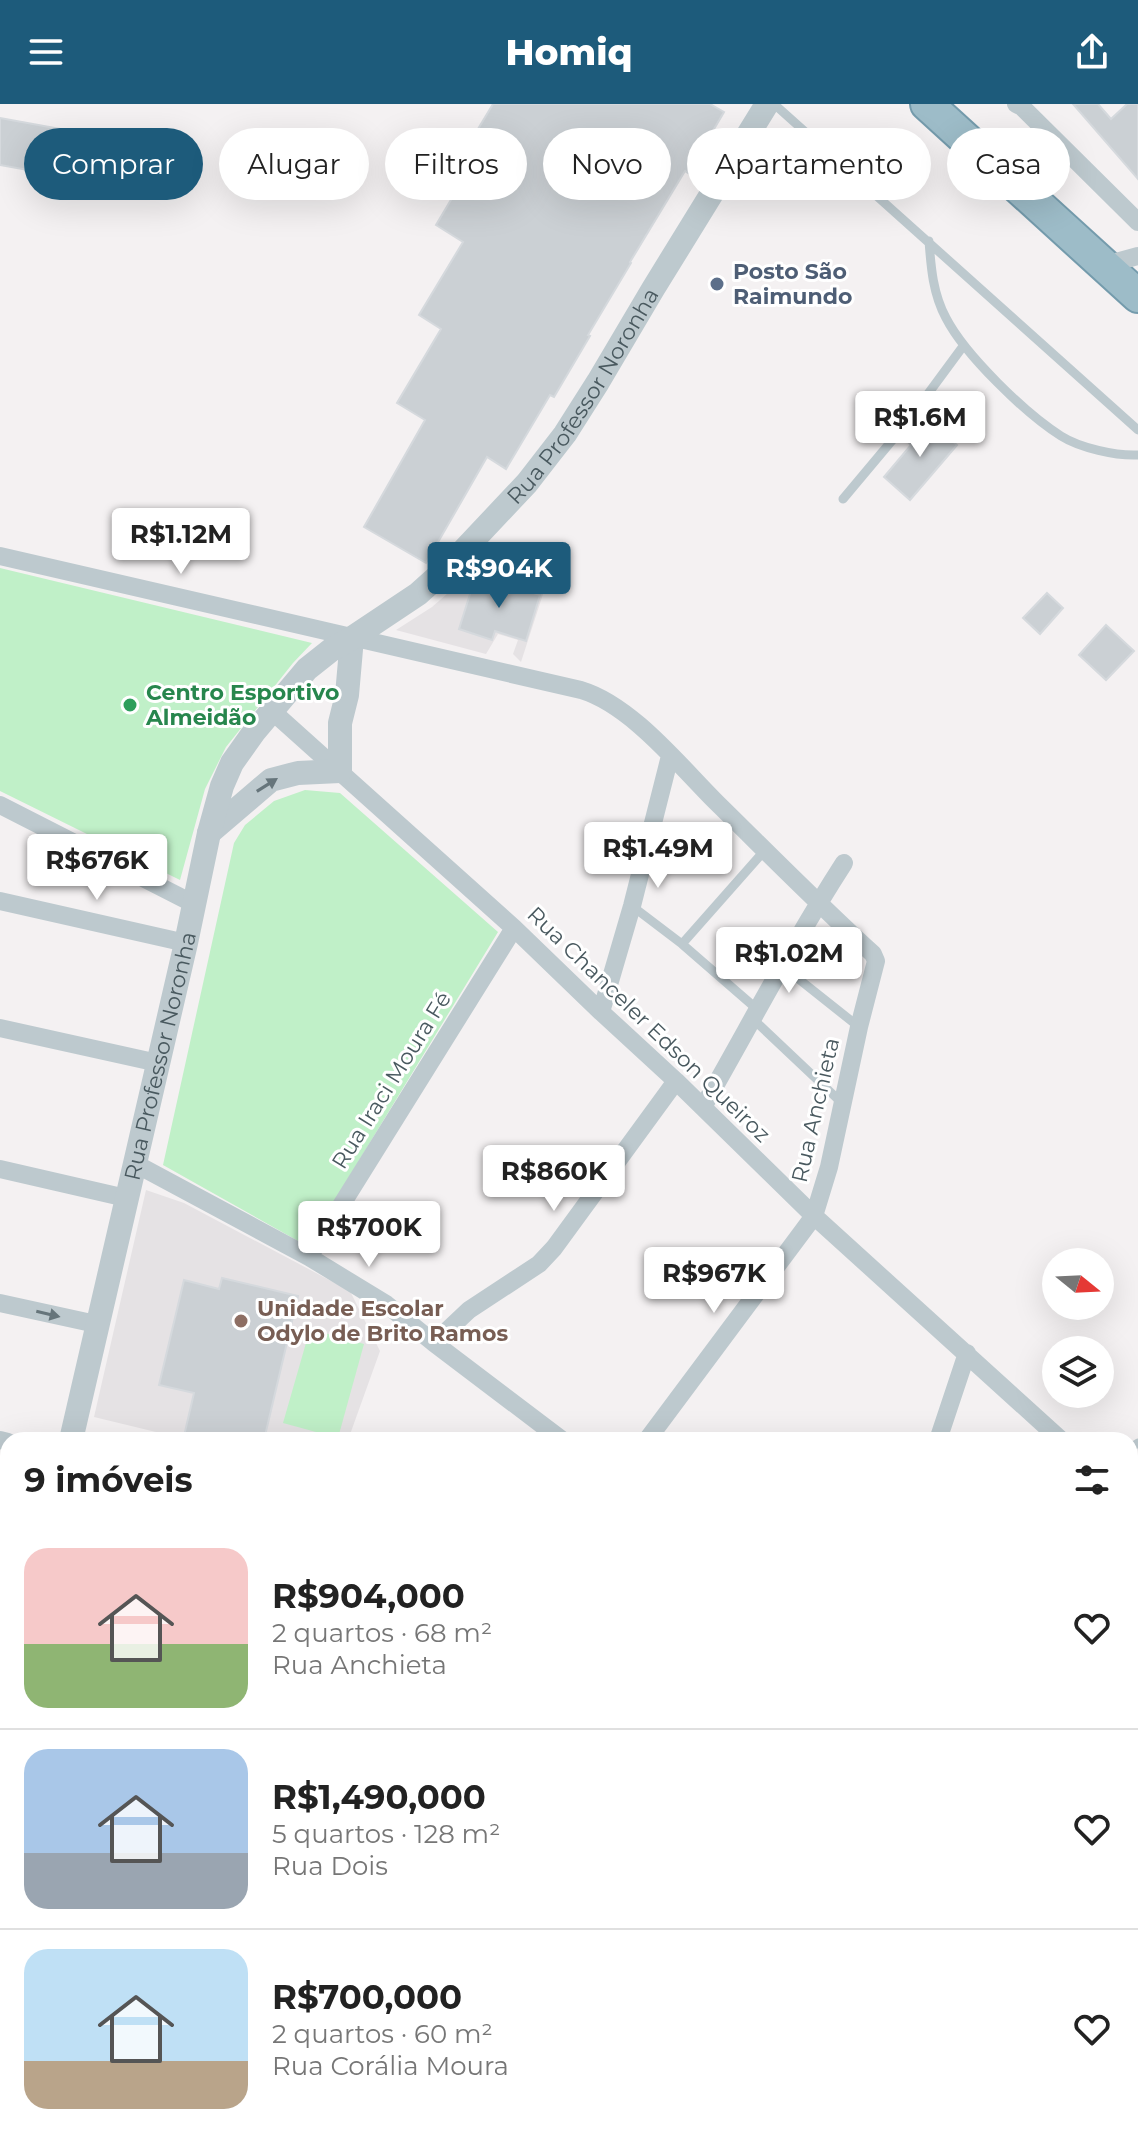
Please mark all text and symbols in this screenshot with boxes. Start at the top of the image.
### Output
icon: menu [24,30,68,74]
text: Homiq [506,30,632,74]
icon: share [1070,30,1114,74]
chip: Comprar [24,128,203,200]
chip: Alugar [219,128,369,200]
chip: Filtros [385,128,527,200]
chip: Novo [543,128,671,200]
chip: Apartamento [687,128,931,200]
chip: Casa [947,128,1070,200]
place label: Posto São Raimundo [733,258,852,310]
marker: Posto São Raimundo [708,275,726,293]
street label: Rua Professor Noronha [501,283,665,510]
pin: R$1.6M [855,391,985,459]
text: R$1.6M [873,401,967,433]
pin: R$1.12M [107,508,255,576]
text: R$1.12M [130,518,232,550]
pin: R$904K [434,542,564,610]
text: R$904K [446,552,552,584]
place label: Centro Esportivo Almeidão [145,679,339,731]
marker: Centro Esportivo Almeidão [121,696,139,714]
one-way arrow [256,778,279,793]
pin: R$1.49M [584,822,732,890]
text: R$1.49M [602,832,714,864]
pin: R$676K [32,834,162,902]
text: R$676K [45,844,149,876]
street label: Rua Chanceler Edson Queiroz [521,901,776,1148]
pin: R$1.02M [715,927,863,995]
street label: Rua Professor Noronha [118,930,202,1183]
text: R$1.02M [734,937,844,969]
street label: Rua Iraci Moura Fé [326,987,457,1174]
street label: Rua Anchieta [786,1035,845,1185]
pin: R$860K [489,1145,619,1213]
text: R$860K [501,1155,607,1187]
pin: R$700K [304,1201,434,1269]
text: R$700K [316,1211,422,1243]
pin: R$967K [649,1247,779,1315]
north arrow [1042,1248,1114,1320]
map controls [1042,1248,1114,1408]
text: R$967K [662,1257,766,1289]
place label: Unidade Escolar Odylo de Brito Ramos [257,1295,508,1347]
one-way arrow [36,1308,61,1320]
marker: Unidade Escolar Odylo de Brito Ramos [232,1312,250,1330]
button: layers [1042,1336,1114,1408]
icon: filters [1070,1458,1114,1502]
text: 9 imóveis [24,1459,193,1501]
text: R$904,000 [272,1575,465,1617]
icon: home [88,1580,184,1676]
icon: heart [1070,1606,1114,1650]
text: 2 quartos · 68 m² [272,1617,492,1649]
text: Rua Anchieta [272,1649,447,1681]
text: R$1,490,000 [272,1776,486,1818]
icon: home [88,1781,184,1877]
icon: heart [1070,1807,1114,1851]
text: 5 quartos · 128 m² [272,1818,500,1850]
text: Rua Dois [272,1850,388,1882]
text: R$700,000 [272,1976,462,2018]
icon: home [88,1981,184,2077]
icon: heart [1070,2007,1114,2051]
text: 2 quartos · 60 m² [272,2018,493,2050]
text: Rua Corália Moura [272,2050,509,2082]

